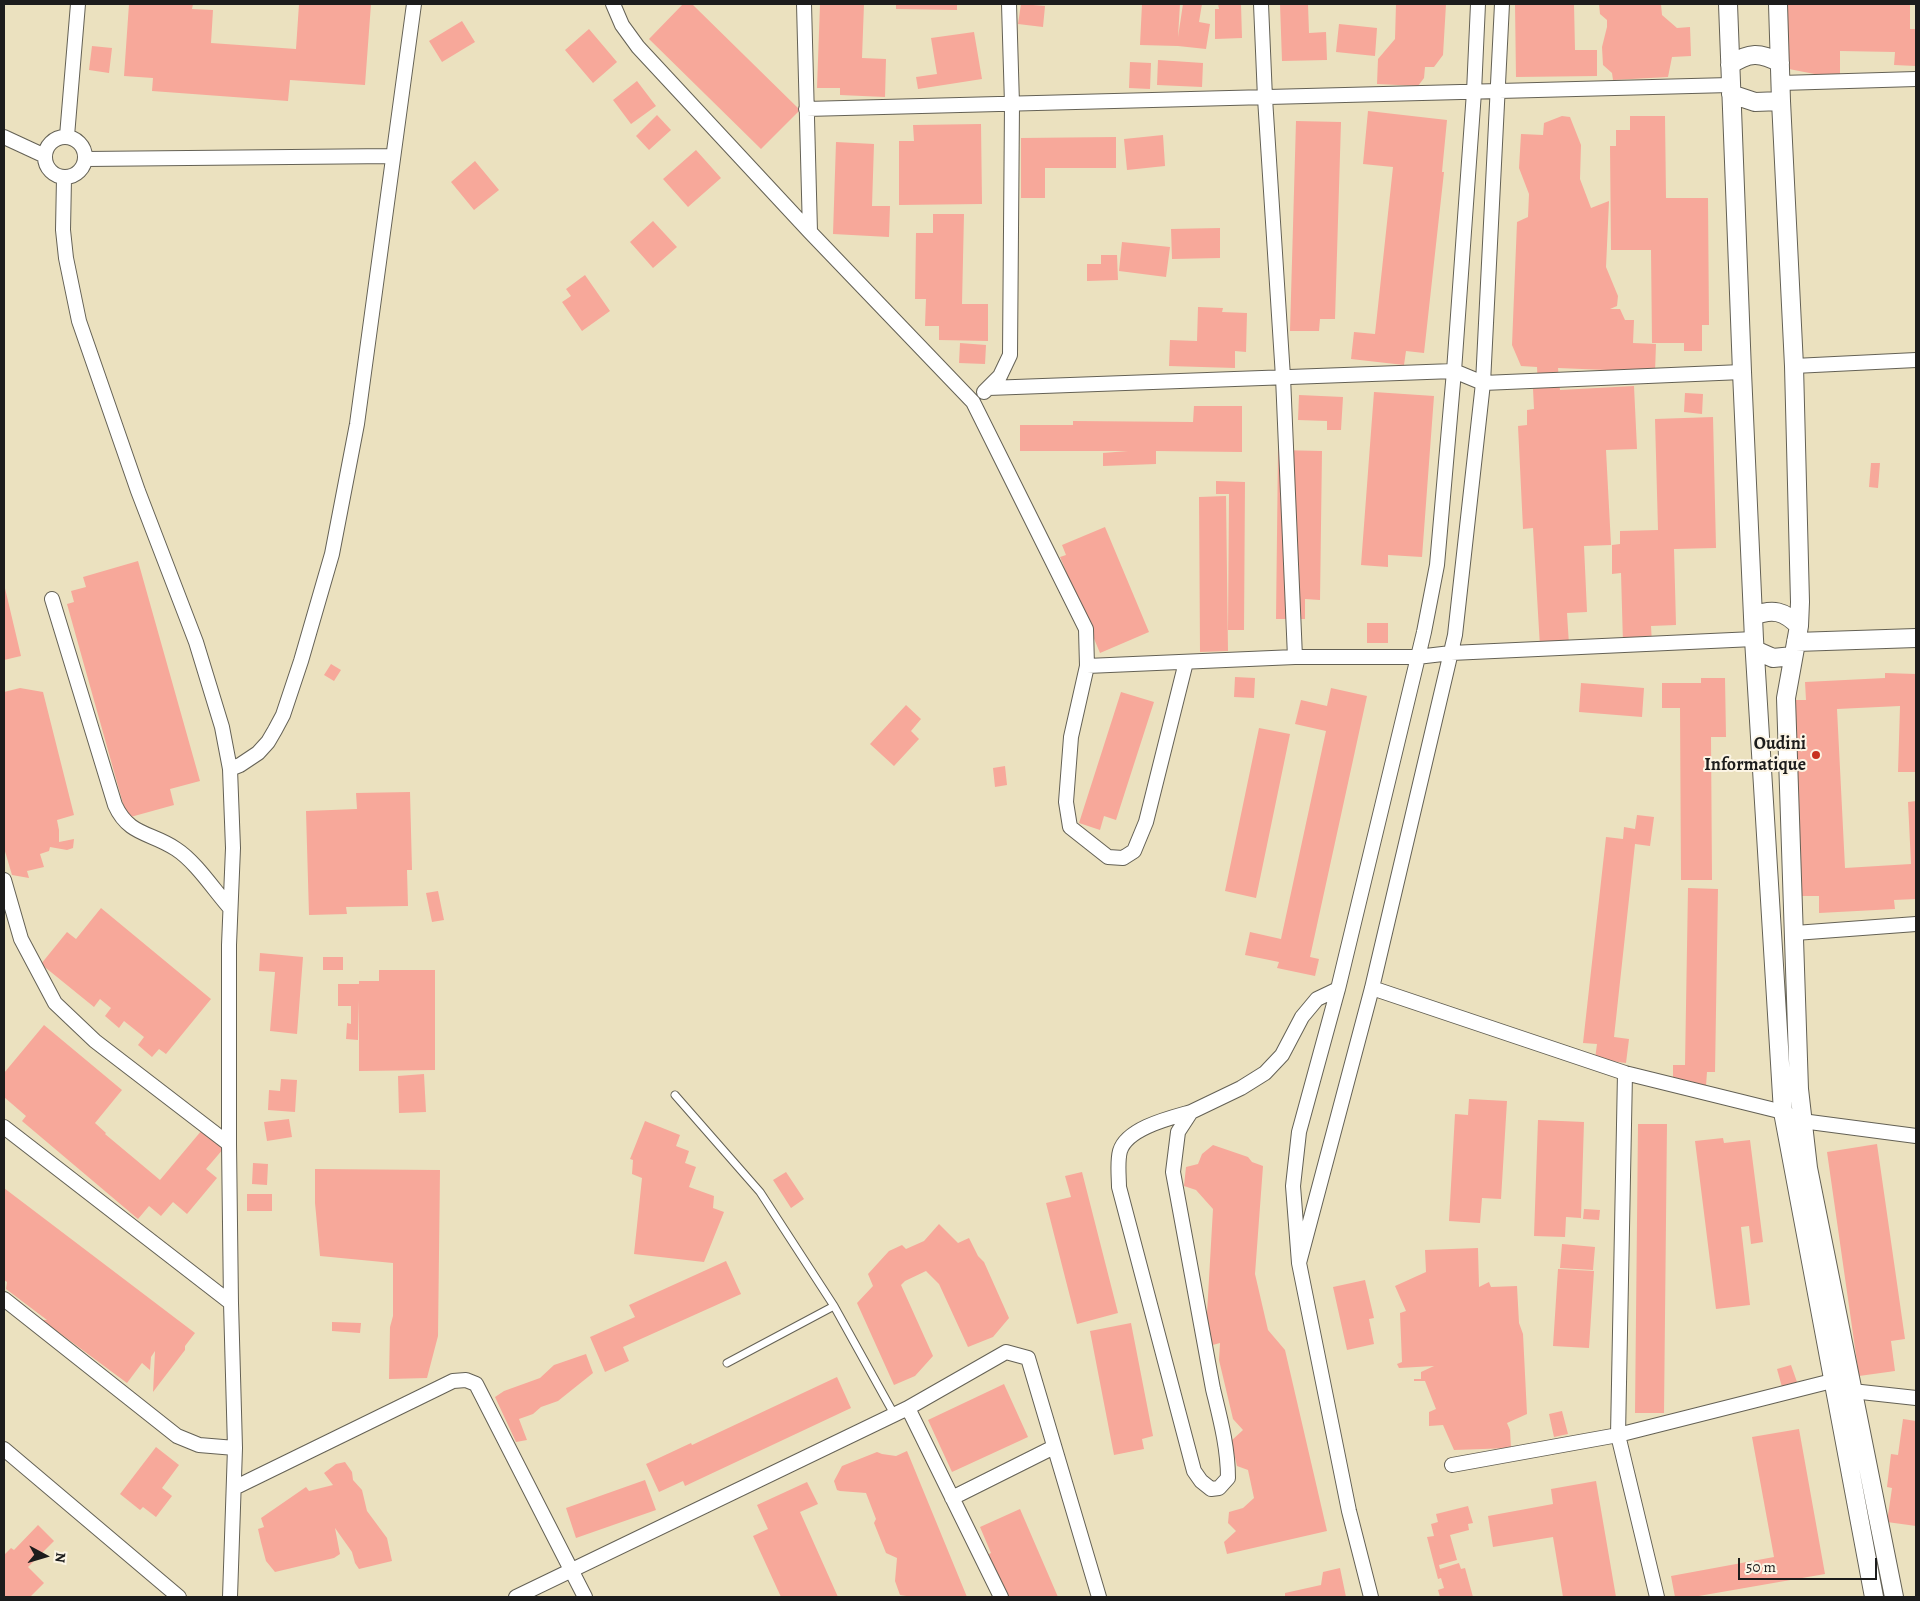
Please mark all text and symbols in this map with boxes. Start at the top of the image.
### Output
place label: Oudini Informatique [1704,734,1806,776]
marker: Oudini Informatique [1810,749,1822,761]
north arrow [20,1531,70,1581]
scale bar [1740,1548,1879,1580]
text: N [50,1552,70,1564]
text: 50 m [1746,1557,1776,1577]

